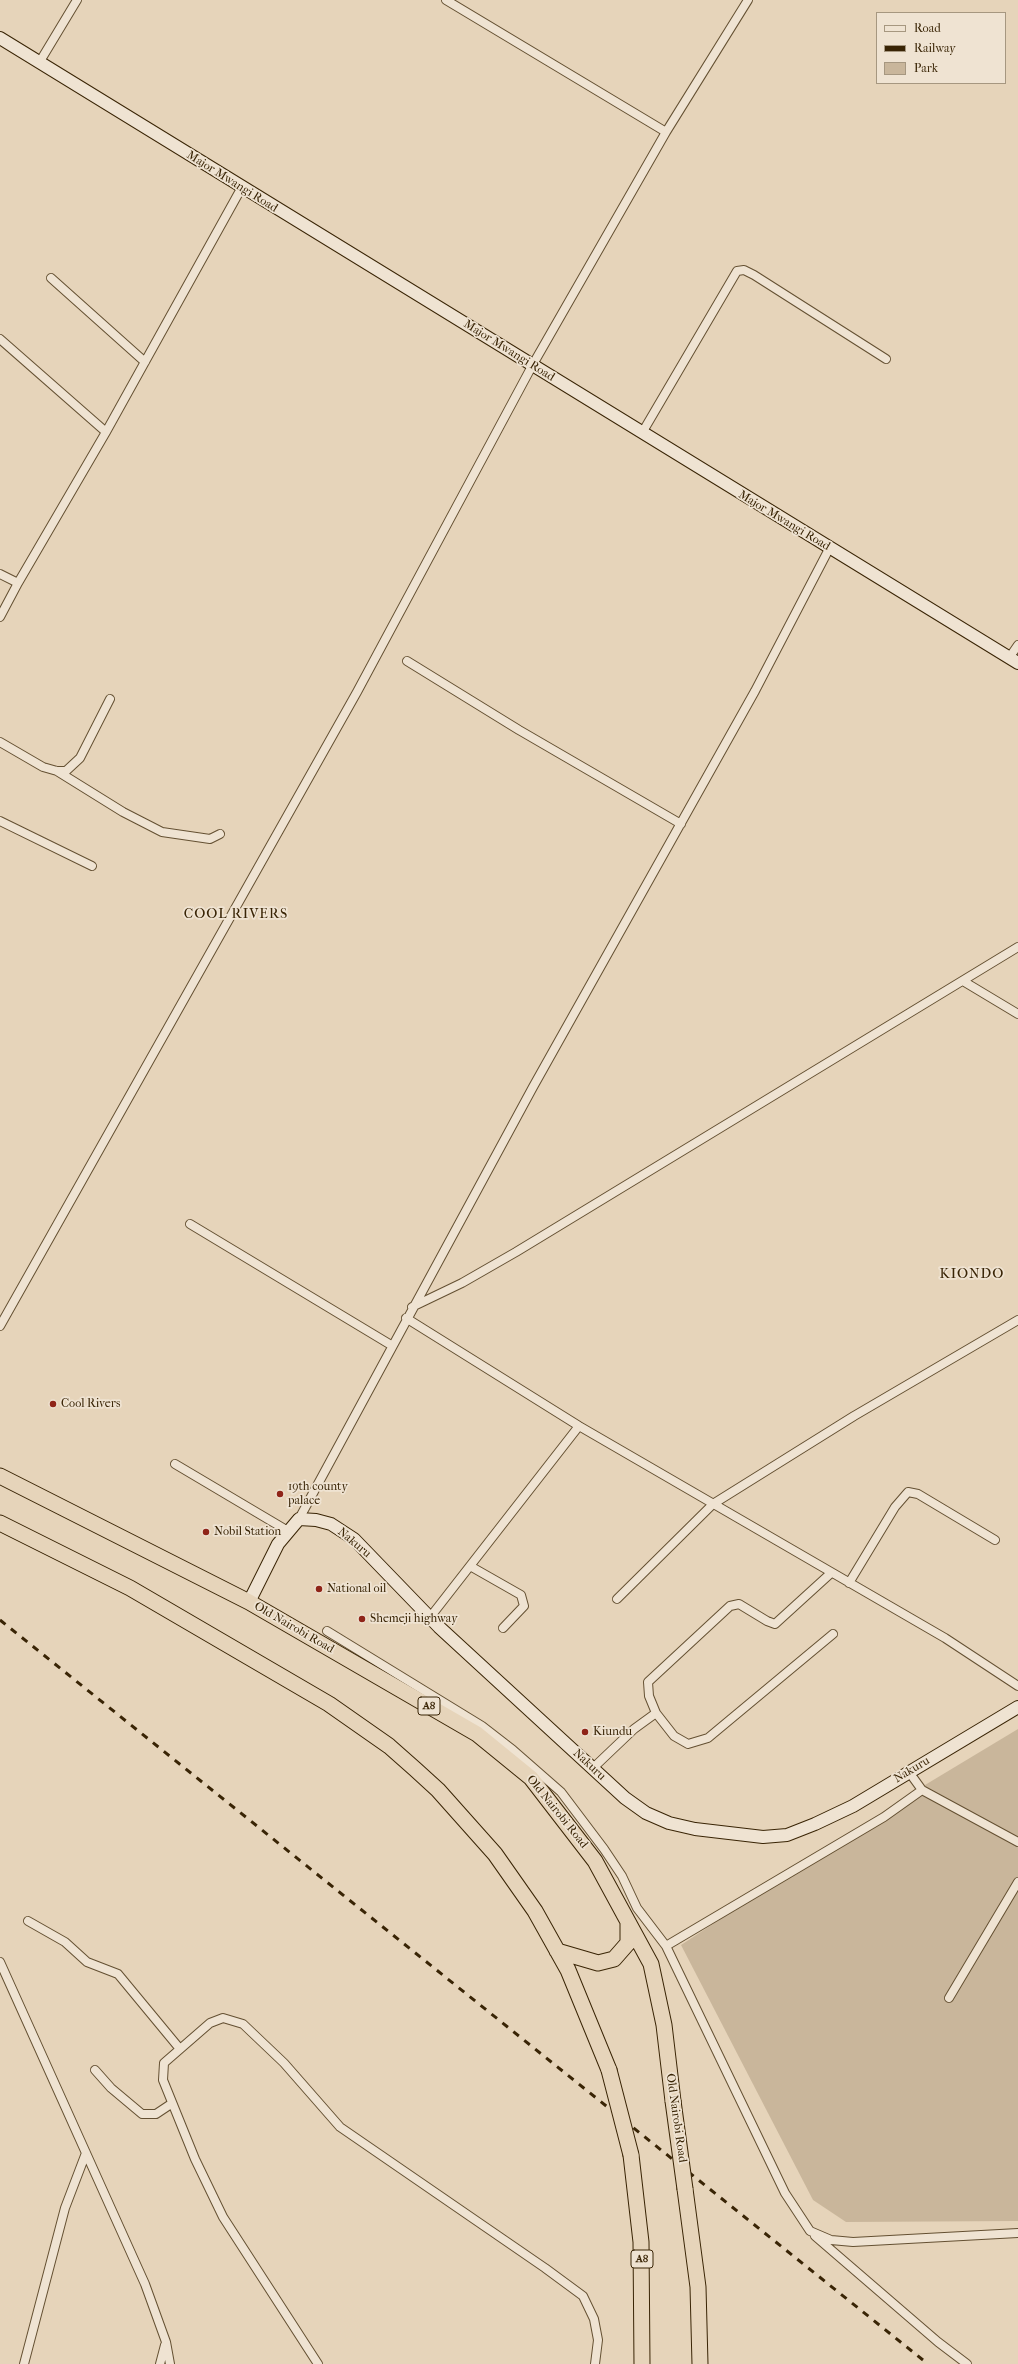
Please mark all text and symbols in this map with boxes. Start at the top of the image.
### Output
legend [876,12,1006,84]
text: Road [914,21,941,35]
text: Railway [914,41,956,55]
text: Park [914,61,938,75]
street label: Major Mwangi Road [184,148,280,216]
street label: Major Mwangi Road [461,317,557,385]
street label: Major Mwangi Road [735,488,833,554]
district label: COOL RIVERS [184,907,288,923]
district label: KIONDO [940,1267,1004,1283]
place label: Cool Rivers [61,1397,120,1411]
marker: Cool Rivers [48,1399,58,1409]
place label: 19th county palace [288,1480,348,1508]
marker: 19th county palace [275,1489,285,1499]
place label: Nobil Station [214,1525,281,1539]
street label: Nakuru [334,1525,374,1561]
marker: Nobil Station [201,1527,211,1537]
place label: National oil [327,1582,386,1596]
marker: National oil [314,1584,324,1594]
street label: Old Nairobi Road [251,1599,337,1657]
place label: Shemeji highway [370,1612,458,1626]
marker: Shemeji highway [357,1614,367,1624]
road number: A8 [418,1697,440,1715]
place label: Kiundu [593,1725,632,1739]
marker: Kiundu [580,1727,590,1737]
street label: Nakuru [570,1746,608,1784]
street label: Nakuru [891,1754,933,1786]
street label: Old Nairobi Road [523,1773,591,1851]
street label: Old Nairobi Road [663,2072,689,2164]
road number: A8 [631,2250,653,2268]

